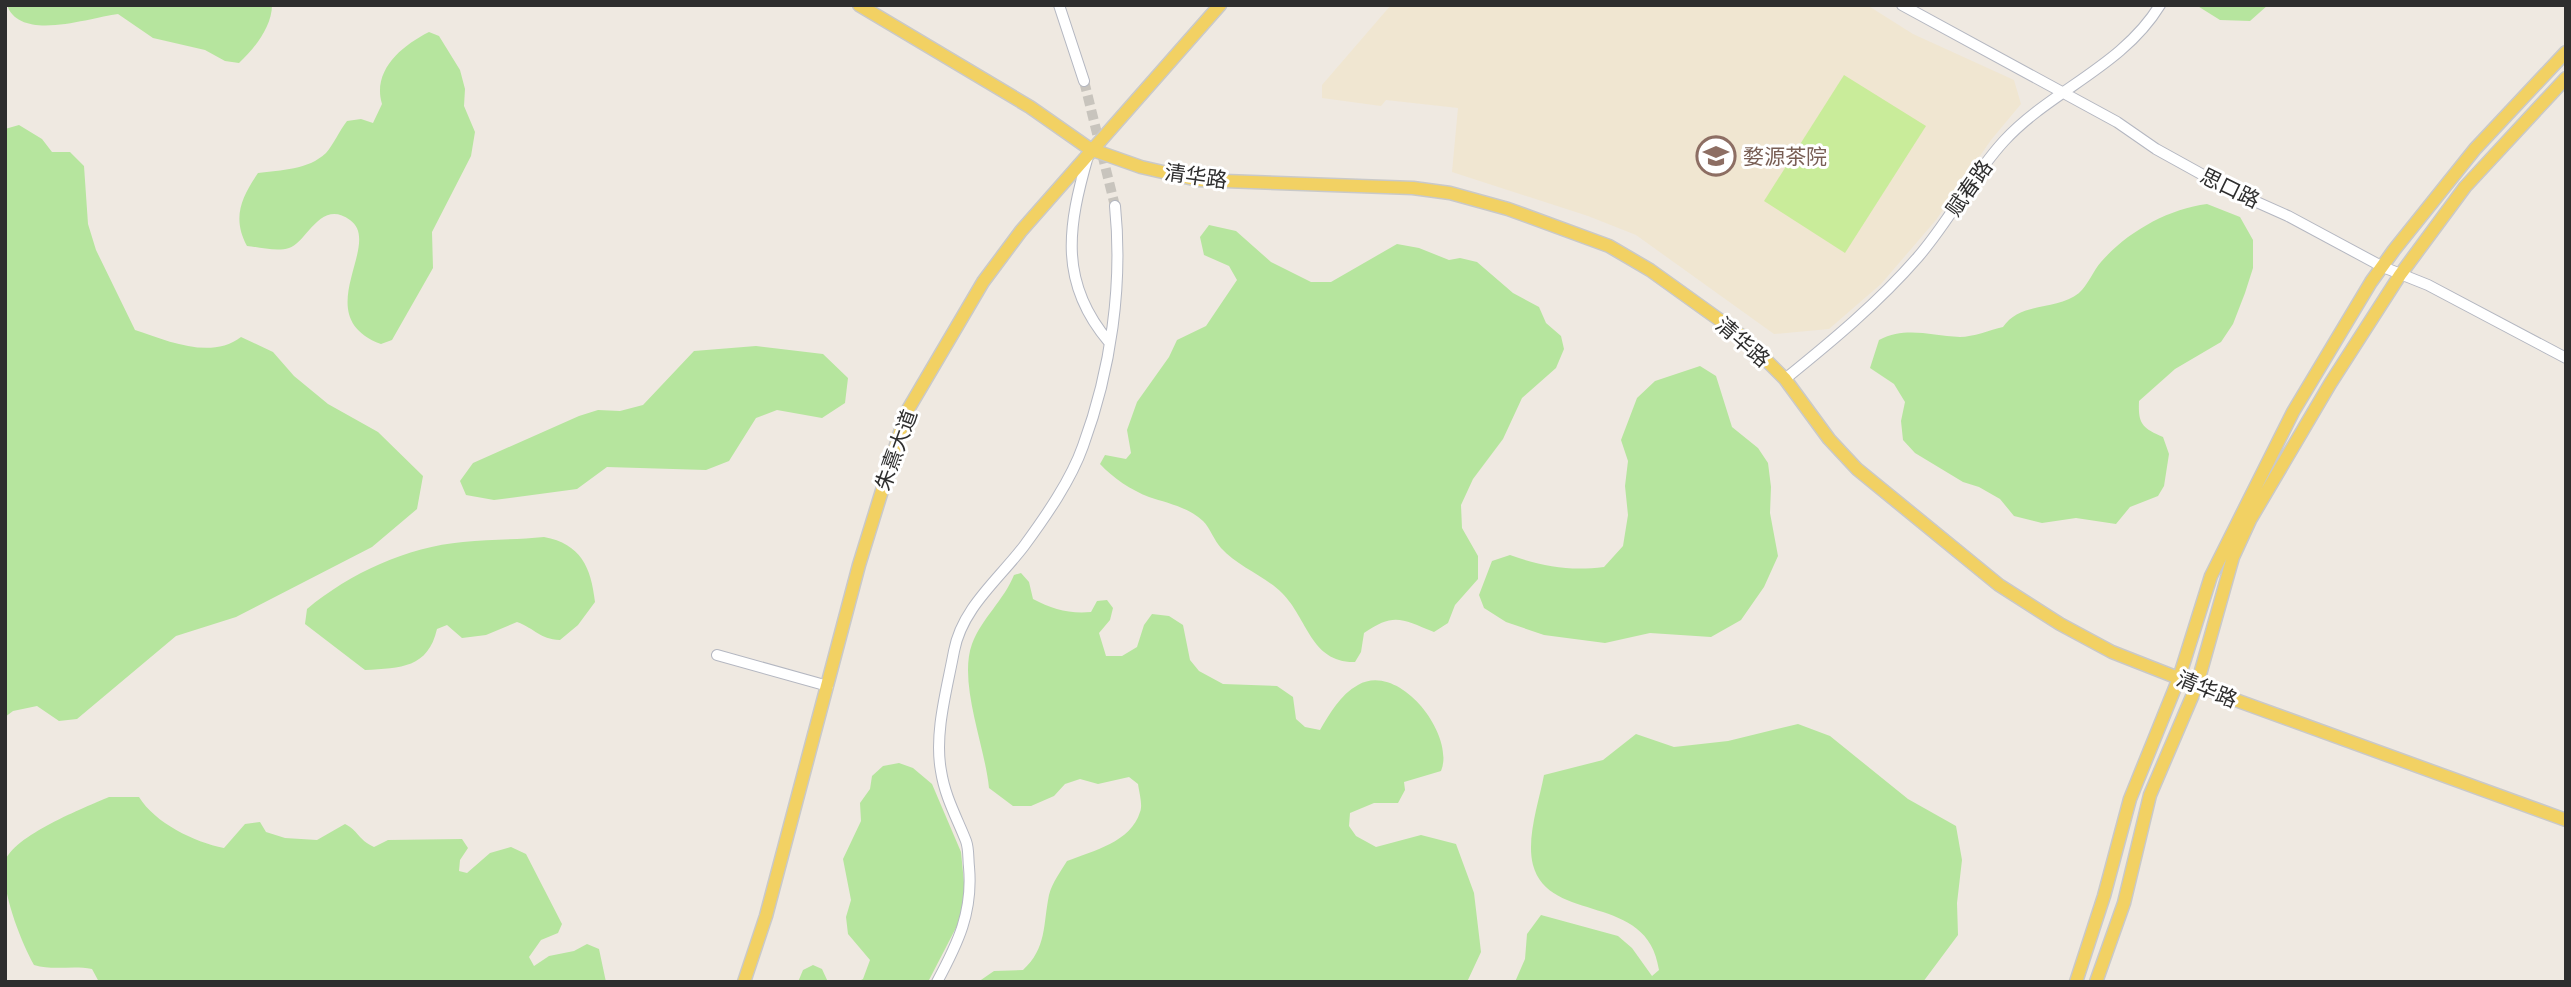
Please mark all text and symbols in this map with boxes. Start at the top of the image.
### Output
school or university icon: 婺源茶院 [1695,135,1737,177]
place label: 婺源茶院 [1743,144,1827,169]
street label: 赋春路 [1941,155,1997,221]
street label: 清华路 [1163,159,1229,193]
street label: 思口路 [2196,163,2264,213]
street label: 清华路 [1711,312,1775,372]
street label: 朱熹大道 [870,406,922,494]
street label: 清华路 [2173,666,2241,712]

